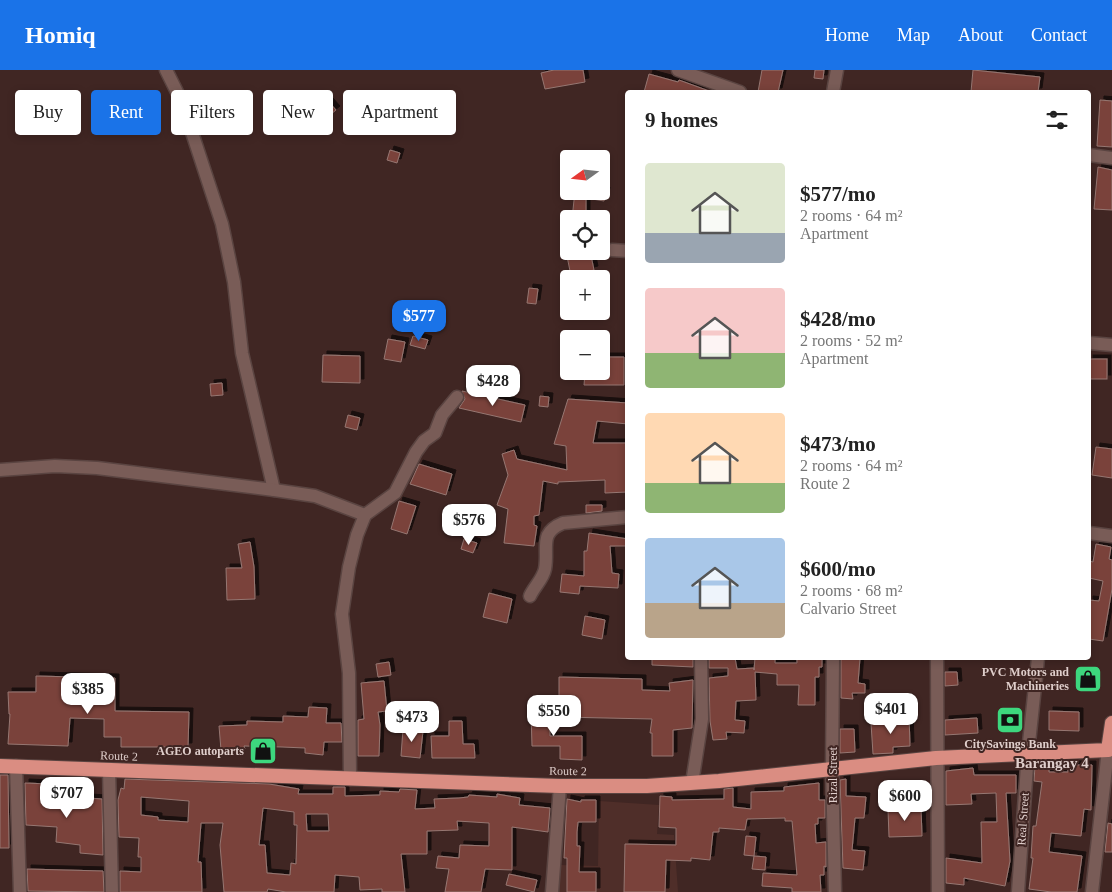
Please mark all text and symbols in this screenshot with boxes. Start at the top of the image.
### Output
text: Homiq [25,22,96,48]
text: Home [825,25,869,45]
text: Map [897,25,930,45]
text: About [958,25,1003,45]
text: Contact [1031,25,1087,45]
chip: Buy [15,90,81,135]
chip: Rent [91,90,161,135]
chip: Filters [171,90,253,135]
chip: New [263,90,333,135]
chip: Apartment [343,90,456,135]
icon: filters [1043,106,1071,134]
text: 9 homes [645,108,718,132]
north arrow [560,150,610,200]
map controls [560,150,610,380]
text: $577/mo [800,182,876,206]
icon: home [685,183,745,243]
text: 2 rooms · 64 m² [800,207,903,224]
button: locate [560,210,610,260]
text: Apartment [800,225,868,242]
button: + [560,270,610,320]
pin: $577 [389,300,449,342]
text: $577 [403,307,435,324]
text: $428/mo [800,307,876,331]
icon: home [685,308,745,368]
button: − [560,330,610,380]
text: 2 rooms · 52 m² [800,332,903,349]
text: Apartment [800,350,868,367]
pin: $428 [463,364,523,407]
text: $428 [477,372,509,389]
text: $473/mo [800,432,876,456]
icon: home [685,433,745,493]
text: 2 rooms · 64 m² [800,457,903,474]
text: Route 2 [800,475,850,492]
pin: $576 [439,504,499,546]
text: $576 [453,511,485,528]
text: $600/mo [800,557,876,581]
icon: home [685,558,745,618]
text: 2 rooms · 68 m² [800,582,903,599]
text: Calvario Street [800,600,896,617]
shop icon: PVC Motors and Machineries [1073,664,1103,694]
place label: PVC Motors and Machineries [982,665,1069,693]
pin: $385 [58,672,118,715]
text: $385 [72,680,104,697]
pin: $401 [861,692,921,735]
pin: $550 [524,694,584,737]
pin: $473 [382,700,442,743]
text: $401 [875,700,907,717]
text: $550 [538,702,570,719]
bank icon: CitySavings Bank [995,705,1025,735]
text: $473 [396,708,428,725]
shop icon: AGEO autoparts [248,736,278,766]
place label: CitySavings Bank [964,737,1056,751]
place label: AGEO autoparts [156,744,244,758]
street label: Rizal Street [826,746,840,803]
street label: Route 2 [100,748,138,764]
district label: Barangay 4 [1015,755,1089,771]
street label: Route 2 [549,764,587,778]
pin: $707 [37,776,97,819]
pin: $600 [875,780,935,822]
text: $707 [51,784,83,801]
text: $600 [889,787,921,804]
street label: Real Street [1014,791,1032,846]

